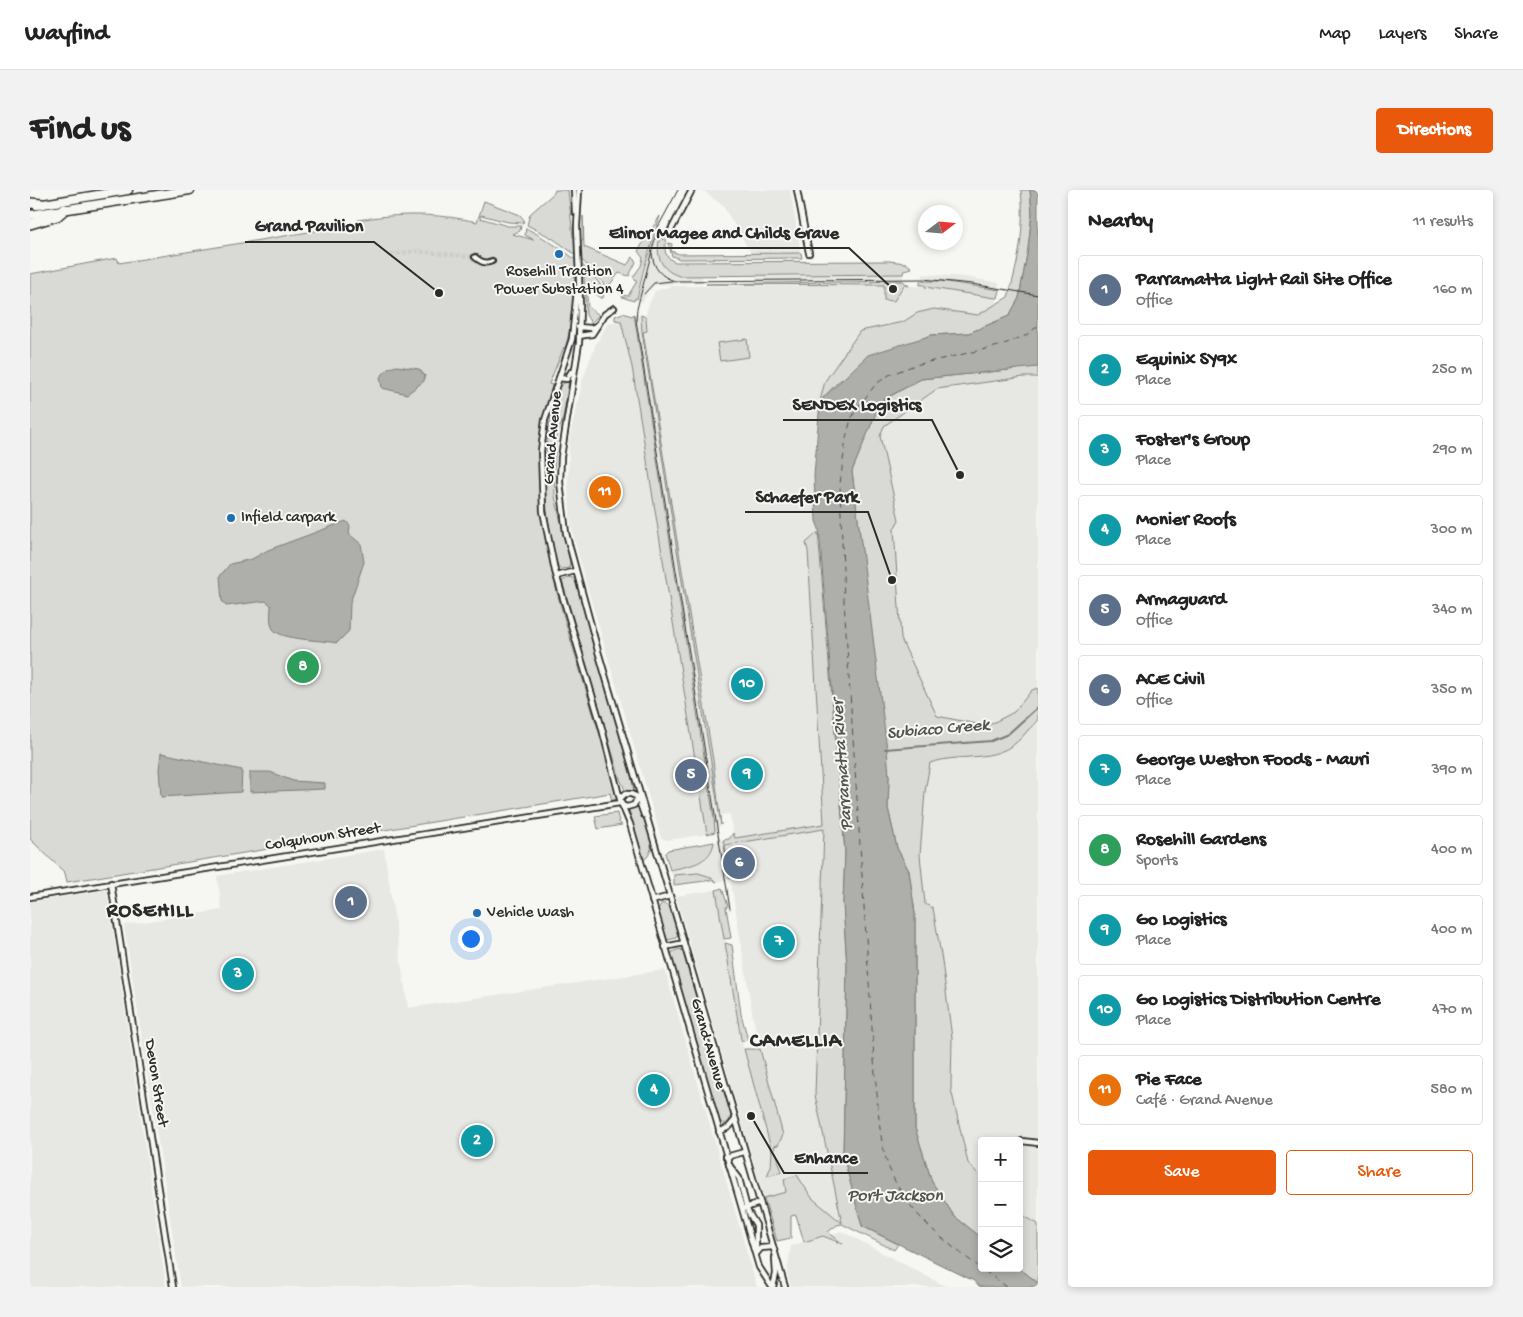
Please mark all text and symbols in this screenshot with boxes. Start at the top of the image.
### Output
text: Wayfind [25,20,109,49]
text: Map [1319,24,1351,45]
text: Layers [1379,24,1426,45]
text: Share [1454,24,1498,45]
button: Directions [1376,108,1493,153]
text: Find us [30,110,130,151]
north arrow [918,205,963,250]
callout: Grand Pavilion [245,209,374,242]
text: Nearby [1088,210,1153,235]
text: 11 results [1413,213,1473,232]
callout: Elinor Magee and Childs Grave [599,215,849,248]
text: Grand Pavilion [255,217,364,238]
text: Elinor Magee and Childs Grave [609,224,840,245]
marker: Rosehill Traction Power Substation 4 [553,248,565,260]
place label: Rosehill Traction Power Substation 4 [493,263,624,300]
text: Parramatta Light Rail Site Office [1136,269,1392,292]
text: 1 [1102,281,1108,300]
text: 160 m [1433,281,1472,300]
text: Office [1136,292,1173,311]
text: Equinix SY9x [1136,349,1237,372]
text: 2 [1101,361,1109,380]
text: 250 m [1432,361,1472,380]
text: Place [1136,372,1171,391]
callout: SENDEX Logistics [783,387,932,420]
street label: Grand Avenue [540,390,568,485]
text: SENDEX Logistics [793,396,923,417]
text: Foster's Group [1136,429,1250,452]
text: 3 [1101,441,1109,460]
text: 290 m [1432,441,1472,460]
text: Place [1136,452,1171,471]
pin: 11 [589,473,621,511]
callout: Schaefer Park [745,479,868,512]
text: Schaefer Park [755,488,861,509]
place label: Infield carpark [241,509,337,528]
text: Monier Roofs [1136,509,1236,532]
marker: Infield carpark [225,512,237,524]
text: 4 [1101,521,1109,540]
text: 300 m [1430,521,1472,540]
text: Place [1136,532,1171,551]
text: Armaguard [1136,589,1226,612]
text: 5 [1101,601,1109,620]
text: 340 m [1432,601,1472,620]
text: Office [1136,612,1173,631]
pin: 8 [287,648,319,686]
pin: 10 [731,665,763,703]
text: ACE Civil [1136,669,1205,692]
text: 6 [1101,681,1109,700]
text: 350 m [1431,681,1472,700]
text: Office [1136,692,1173,711]
water label: Parramatta River [828,695,858,831]
water label: Subiaco Creek [886,715,992,745]
text: George Weston Foods - Mauri [1136,749,1370,772]
pin: 9 [731,755,763,793]
pin: 5 [675,756,707,794]
text: 7 [1101,761,1109,780]
text: 390 m [1431,761,1472,780]
text: Place [1136,772,1171,791]
street label: Colquhoun Street [264,819,383,856]
text: Rosehill Gardens [1136,829,1266,852]
text: 8 [1101,841,1109,860]
text: 400 m [1431,841,1472,860]
pin: 6 [723,844,755,882]
text: Sports [1136,852,1178,871]
pin: 1 [335,883,367,921]
district label: ROSEHILL [106,900,194,925]
place label: Vehicle Wash [486,904,575,923]
marker: Vehicle Wash [471,907,483,919]
text: Go Logistics [1136,909,1226,932]
text: 9 [1101,921,1109,940]
text: 400 m [1431,921,1472,940]
pin: 7 [763,923,795,961]
your location [458,926,484,952]
text: Place [1136,932,1171,951]
pin: 3 [222,955,254,993]
text: Go Logistics Distribution Centre [1136,989,1381,1012]
street label: Grand Avenue [685,996,729,1092]
text: 10 [1097,1001,1113,1020]
text: 470 m [1432,1001,1472,1020]
text: Place [1136,1012,1171,1031]
district label: CAMELLIA [749,1030,843,1055]
street label: Devon Street [139,1037,172,1129]
text: Pie Face [1136,1069,1201,1092]
pin: 4 [638,1071,670,1109]
text: 11 [1099,1081,1111,1100]
text: 580 m [1431,1081,1472,1100]
text: Café · Grand Avenue [1136,1092,1273,1111]
pin: 2 [461,1122,493,1160]
map controls [978,1137,1023,1272]
button: + [978,1137,1023,1182]
callout: Enhance [784,1140,868,1173]
text: Enhance [794,1149,858,1170]
button: Save [1088,1150,1276,1195]
button: Share [1286,1150,1473,1195]
button: − [978,1182,1023,1227]
water label: Port Jackson [847,1186,943,1207]
button: layers [978,1227,1023,1272]

